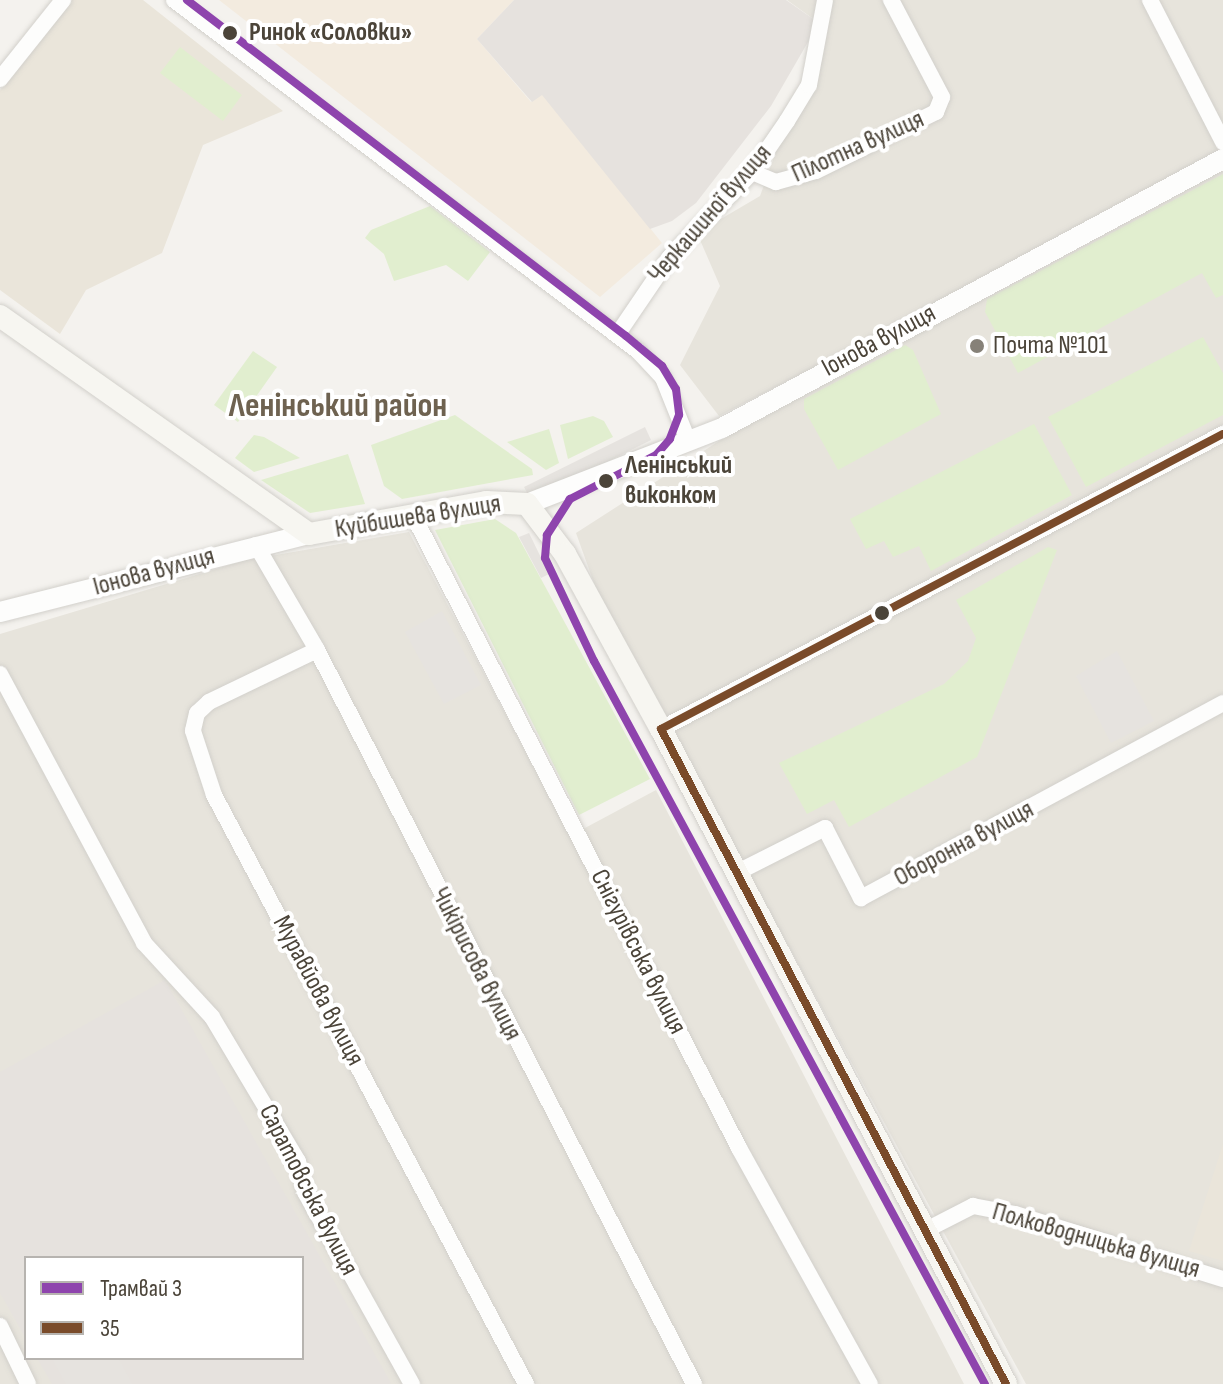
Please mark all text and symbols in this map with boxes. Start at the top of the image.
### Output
place label: Ринок «Соловки» [249,17,412,49]
marker: Ринок «Соловки» [218,21,242,45]
street label: Пілотна вулиця [787,104,929,190]
street label: Черкашиної вулиця [641,138,779,290]
street label: Іонова вулиця [817,298,941,384]
place label: Почта №101 [993,330,1108,362]
marker: Почта №101 [968,337,986,355]
district label: Ленінський район [229,386,447,426]
place label: Ленінський виконком [625,450,732,512]
marker: Ленінський виконком [594,469,618,493]
street label: Куйбишева вулиця [333,488,503,546]
street label: Іонова вулиця [90,541,218,603]
unlabelled marker [874,605,890,621]
street label: Оборонна вулиця [889,794,1039,894]
street label: Снігурівська вулиця [583,864,693,1040]
street label: Чикірисова вулиця [424,882,528,1046]
street label: Муравйова вулиця [265,911,371,1071]
street label: Саратовська вулиця [252,1099,364,1281]
street label: Полководницька вулиця [989,1196,1203,1286]
legend [24,1256,304,1360]
text: Трамвай 3 [100,1274,182,1303]
text: 35 [100,1314,120,1343]

